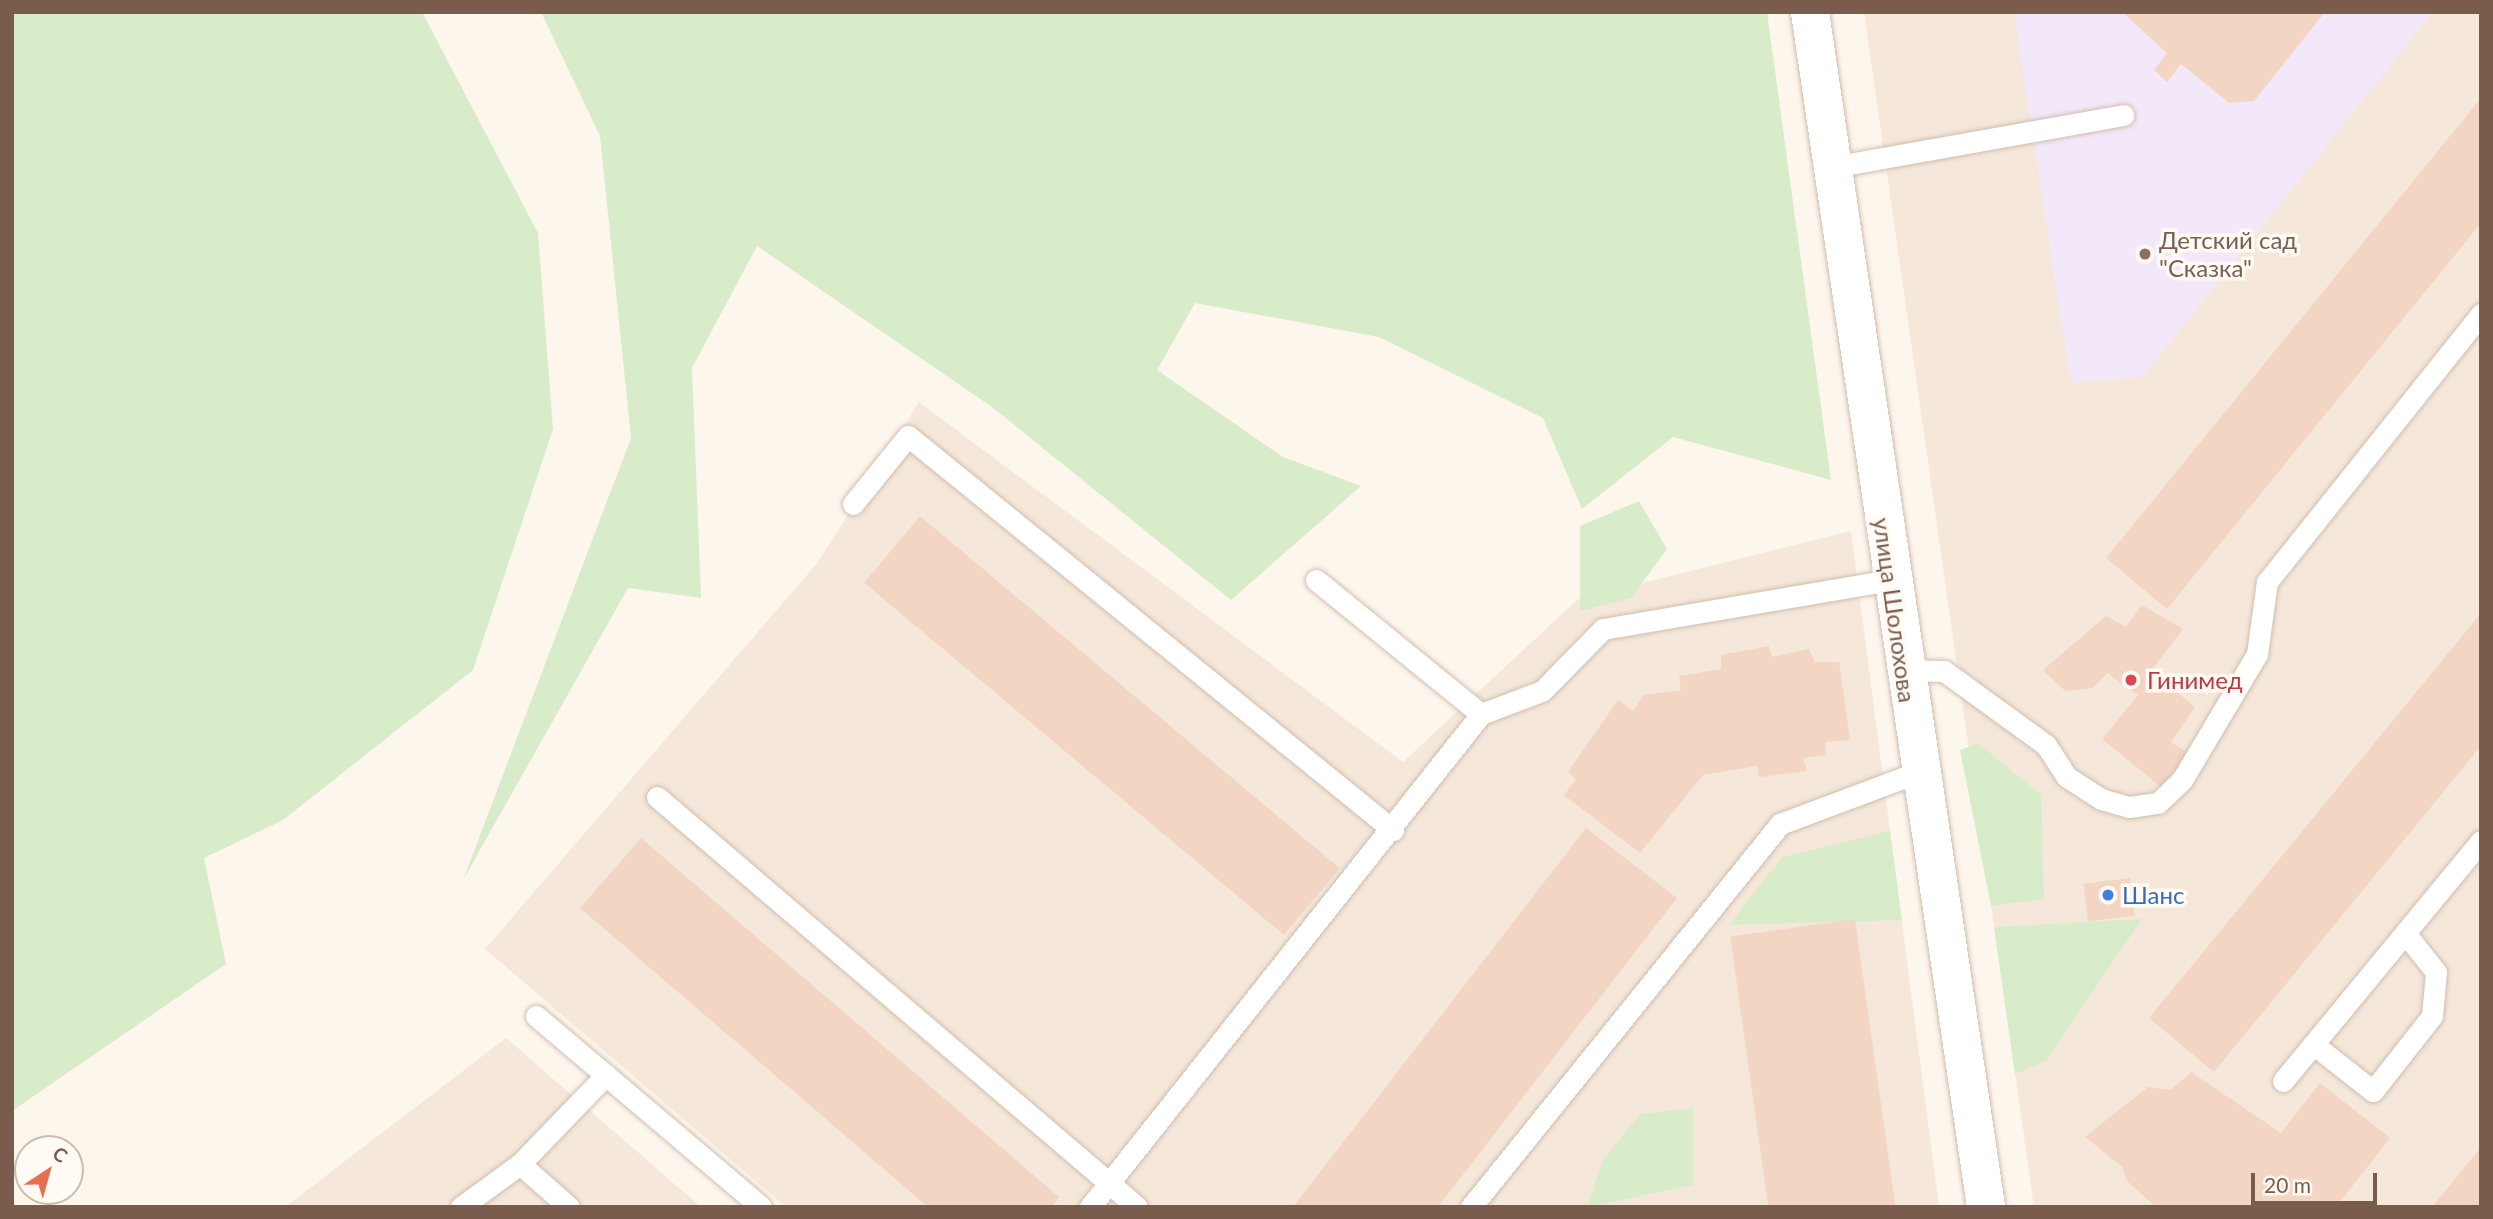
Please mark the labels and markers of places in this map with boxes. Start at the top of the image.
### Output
place label: Детский сад "Сказка" [2159,226,2297,282]
marker: Детский сад "Сказка" [2137,246,2153,262]
place label: Гинимед [2147,666,2243,694]
marker: Гинимед [2121,670,2141,690]
place label: Шанс [2122,881,2184,909]
marker: Шанс [2100,887,2116,903]

